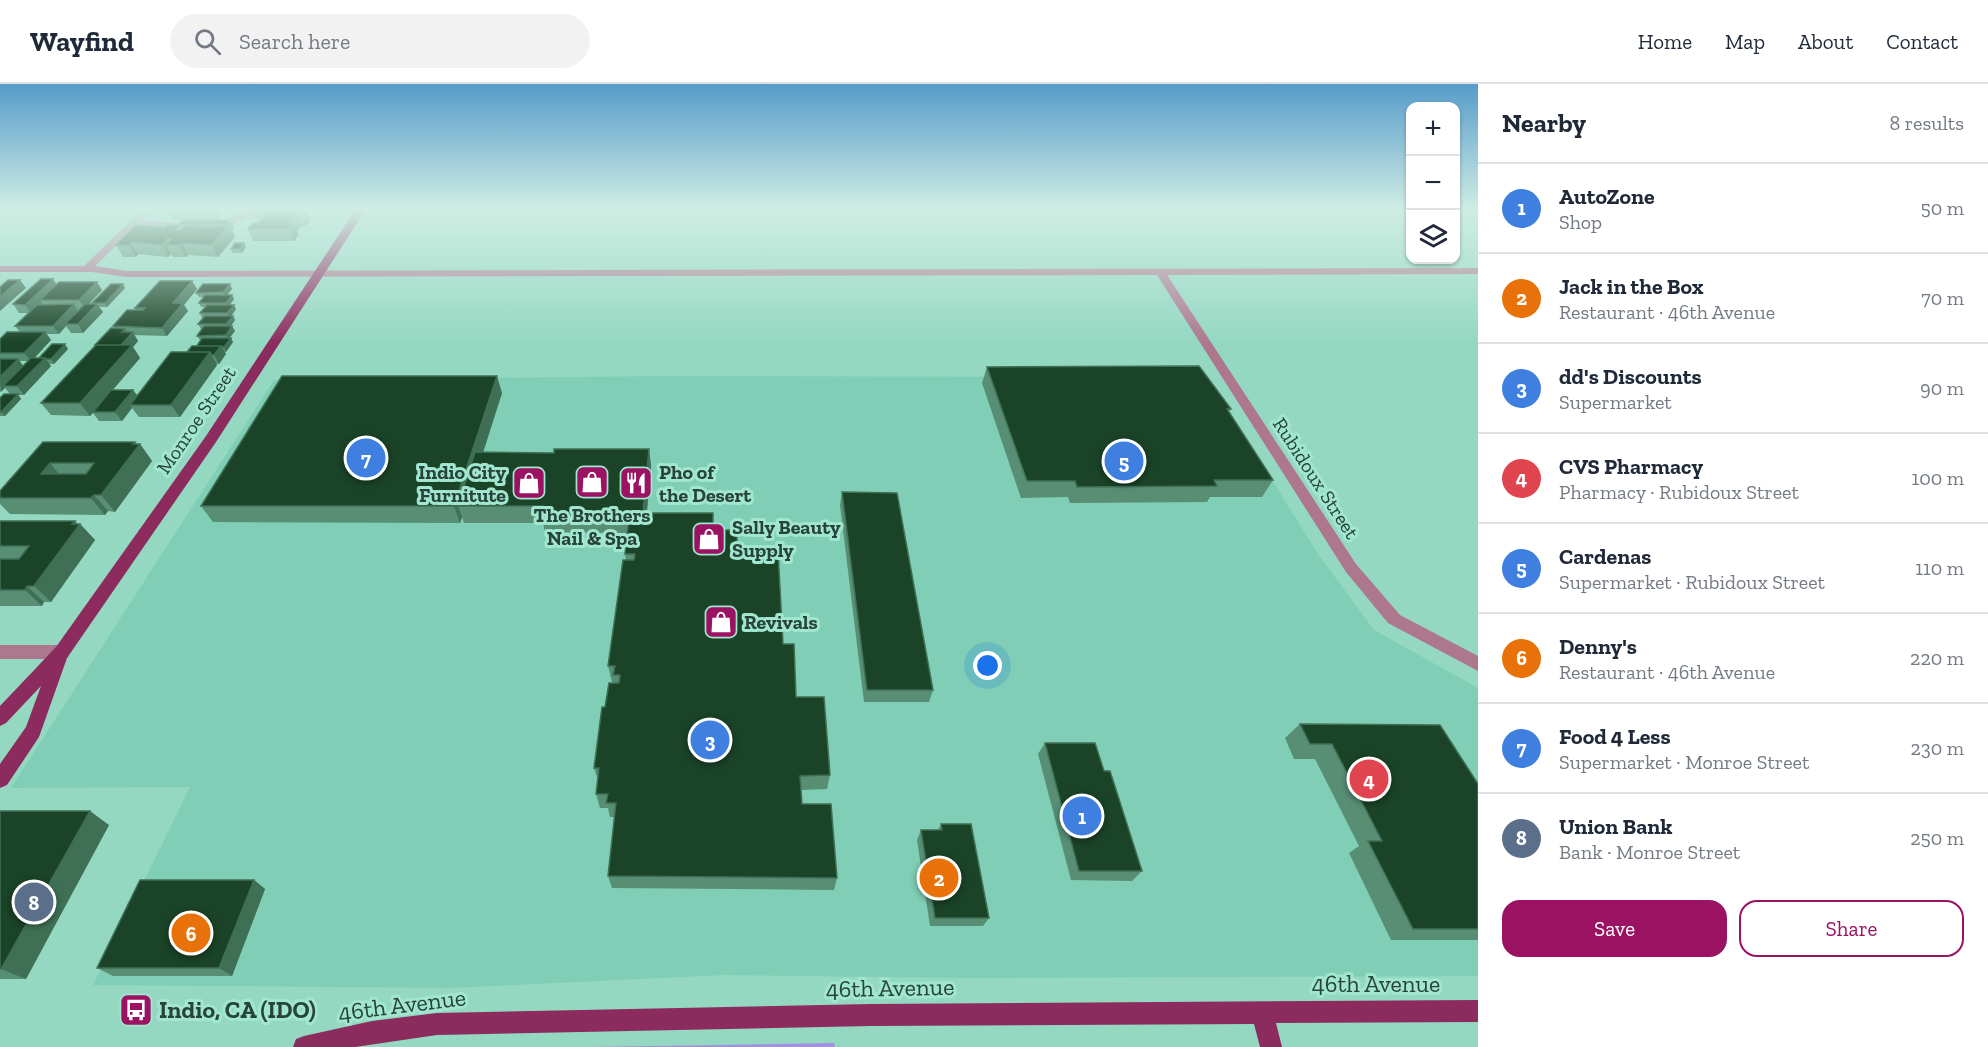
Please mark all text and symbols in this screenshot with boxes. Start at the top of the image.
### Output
search box [170,14,590,68]
text: Wayfind [30,25,134,58]
icon: search [191,25,224,58]
text: Search here [239,28,350,55]
text: Home [1638,29,1692,54]
text: Map [1725,29,1765,54]
text: About [1798,29,1853,54]
text: Contact [1886,29,1958,54]
map controls [1406,102,1460,264]
button: + [1406,102,1460,156]
text: Nearby [1502,107,1586,139]
text: 8 results [1889,111,1964,135]
button: − [1406,156,1460,210]
text: AutoZone [1559,183,1655,210]
text: 1 [1517,196,1526,220]
text: 50 m [1920,196,1964,220]
button: layers [1406,210,1460,264]
text: Shop [1559,210,1602,234]
text: Jack in the Box [1559,273,1704,300]
text: 2 [1516,286,1527,310]
text: 70 m [1921,286,1964,310]
text: Restaurant · 46th Avenue [1559,300,1775,324]
street label: Monroe Street [151,361,241,478]
text: dd's Discounts [1559,363,1702,390]
text: 3 [1516,376,1527,400]
text: 90 m [1920,376,1964,400]
text: Supermarket [1559,390,1672,414]
street label: Rubidoux Street [1268,413,1364,544]
pin: 7 [346,436,386,481]
pin: 5 [1104,438,1144,484]
text: CVS Pharmacy [1559,453,1703,480]
place label: Indio City Furnitute [418,460,506,507]
place label: Pho of the Desert [659,460,752,507]
shop icon: The Brothers Nail & Spa [574,464,610,500]
shop icon: Indio City Furnitute [511,465,547,501]
restaurant icon: Pho of the Desert [618,465,654,501]
text: 4 [1516,466,1527,490]
text: 100 m [1911,466,1964,490]
text: Pharmacy · Rubidoux Street [1559,480,1799,504]
place label: The Brothers Nail & Spa [534,503,651,550]
place label: Sally Beauty Supply [732,515,841,562]
shop icon: Sally Beauty Supply [691,521,727,557]
text: Cardenas [1559,543,1651,570]
text: 5 [1516,556,1527,580]
text: 110 m [1915,556,1964,580]
text: Supermarket · Rubidoux Street [1559,570,1825,594]
shop icon: Revivals [703,604,739,640]
place label: Revivals [744,610,818,634]
text: Denny's [1559,633,1637,660]
text: 6 [1516,646,1527,670]
text: 220 m [1910,646,1964,670]
your location [973,651,1002,680]
text: Restaurant · 46th Avenue [1559,660,1775,684]
pin: 3 [690,718,730,762]
text: Food 4 Less [1559,723,1671,750]
text: 7 [1517,736,1526,760]
text: 230 m [1911,736,1964,760]
text: Supermarket · Monroe Street [1559,750,1809,774]
pin: 4 [1350,756,1388,802]
pin: 1 [1062,794,1102,838]
text: Union Bank [1559,813,1673,840]
text: 8 [1516,826,1527,850]
text: 250 m [1910,826,1964,850]
text: Bank · Monroe Street [1559,840,1740,864]
pin: 2 [920,856,958,900]
pin: 8 [15,880,54,924]
button: Save [1502,900,1727,957]
button: Share [1739,900,1964,957]
pin: 6 [172,910,210,956]
street label: 46th Avenue [1312,969,1440,998]
street label: 46th Avenue [825,972,955,1003]
street label: 46th Avenue [336,982,468,1027]
bus stop icon: Indio, CA (IDO) [118,992,154,1028]
place label: Indio, CA (IDO) [159,995,316,1024]

